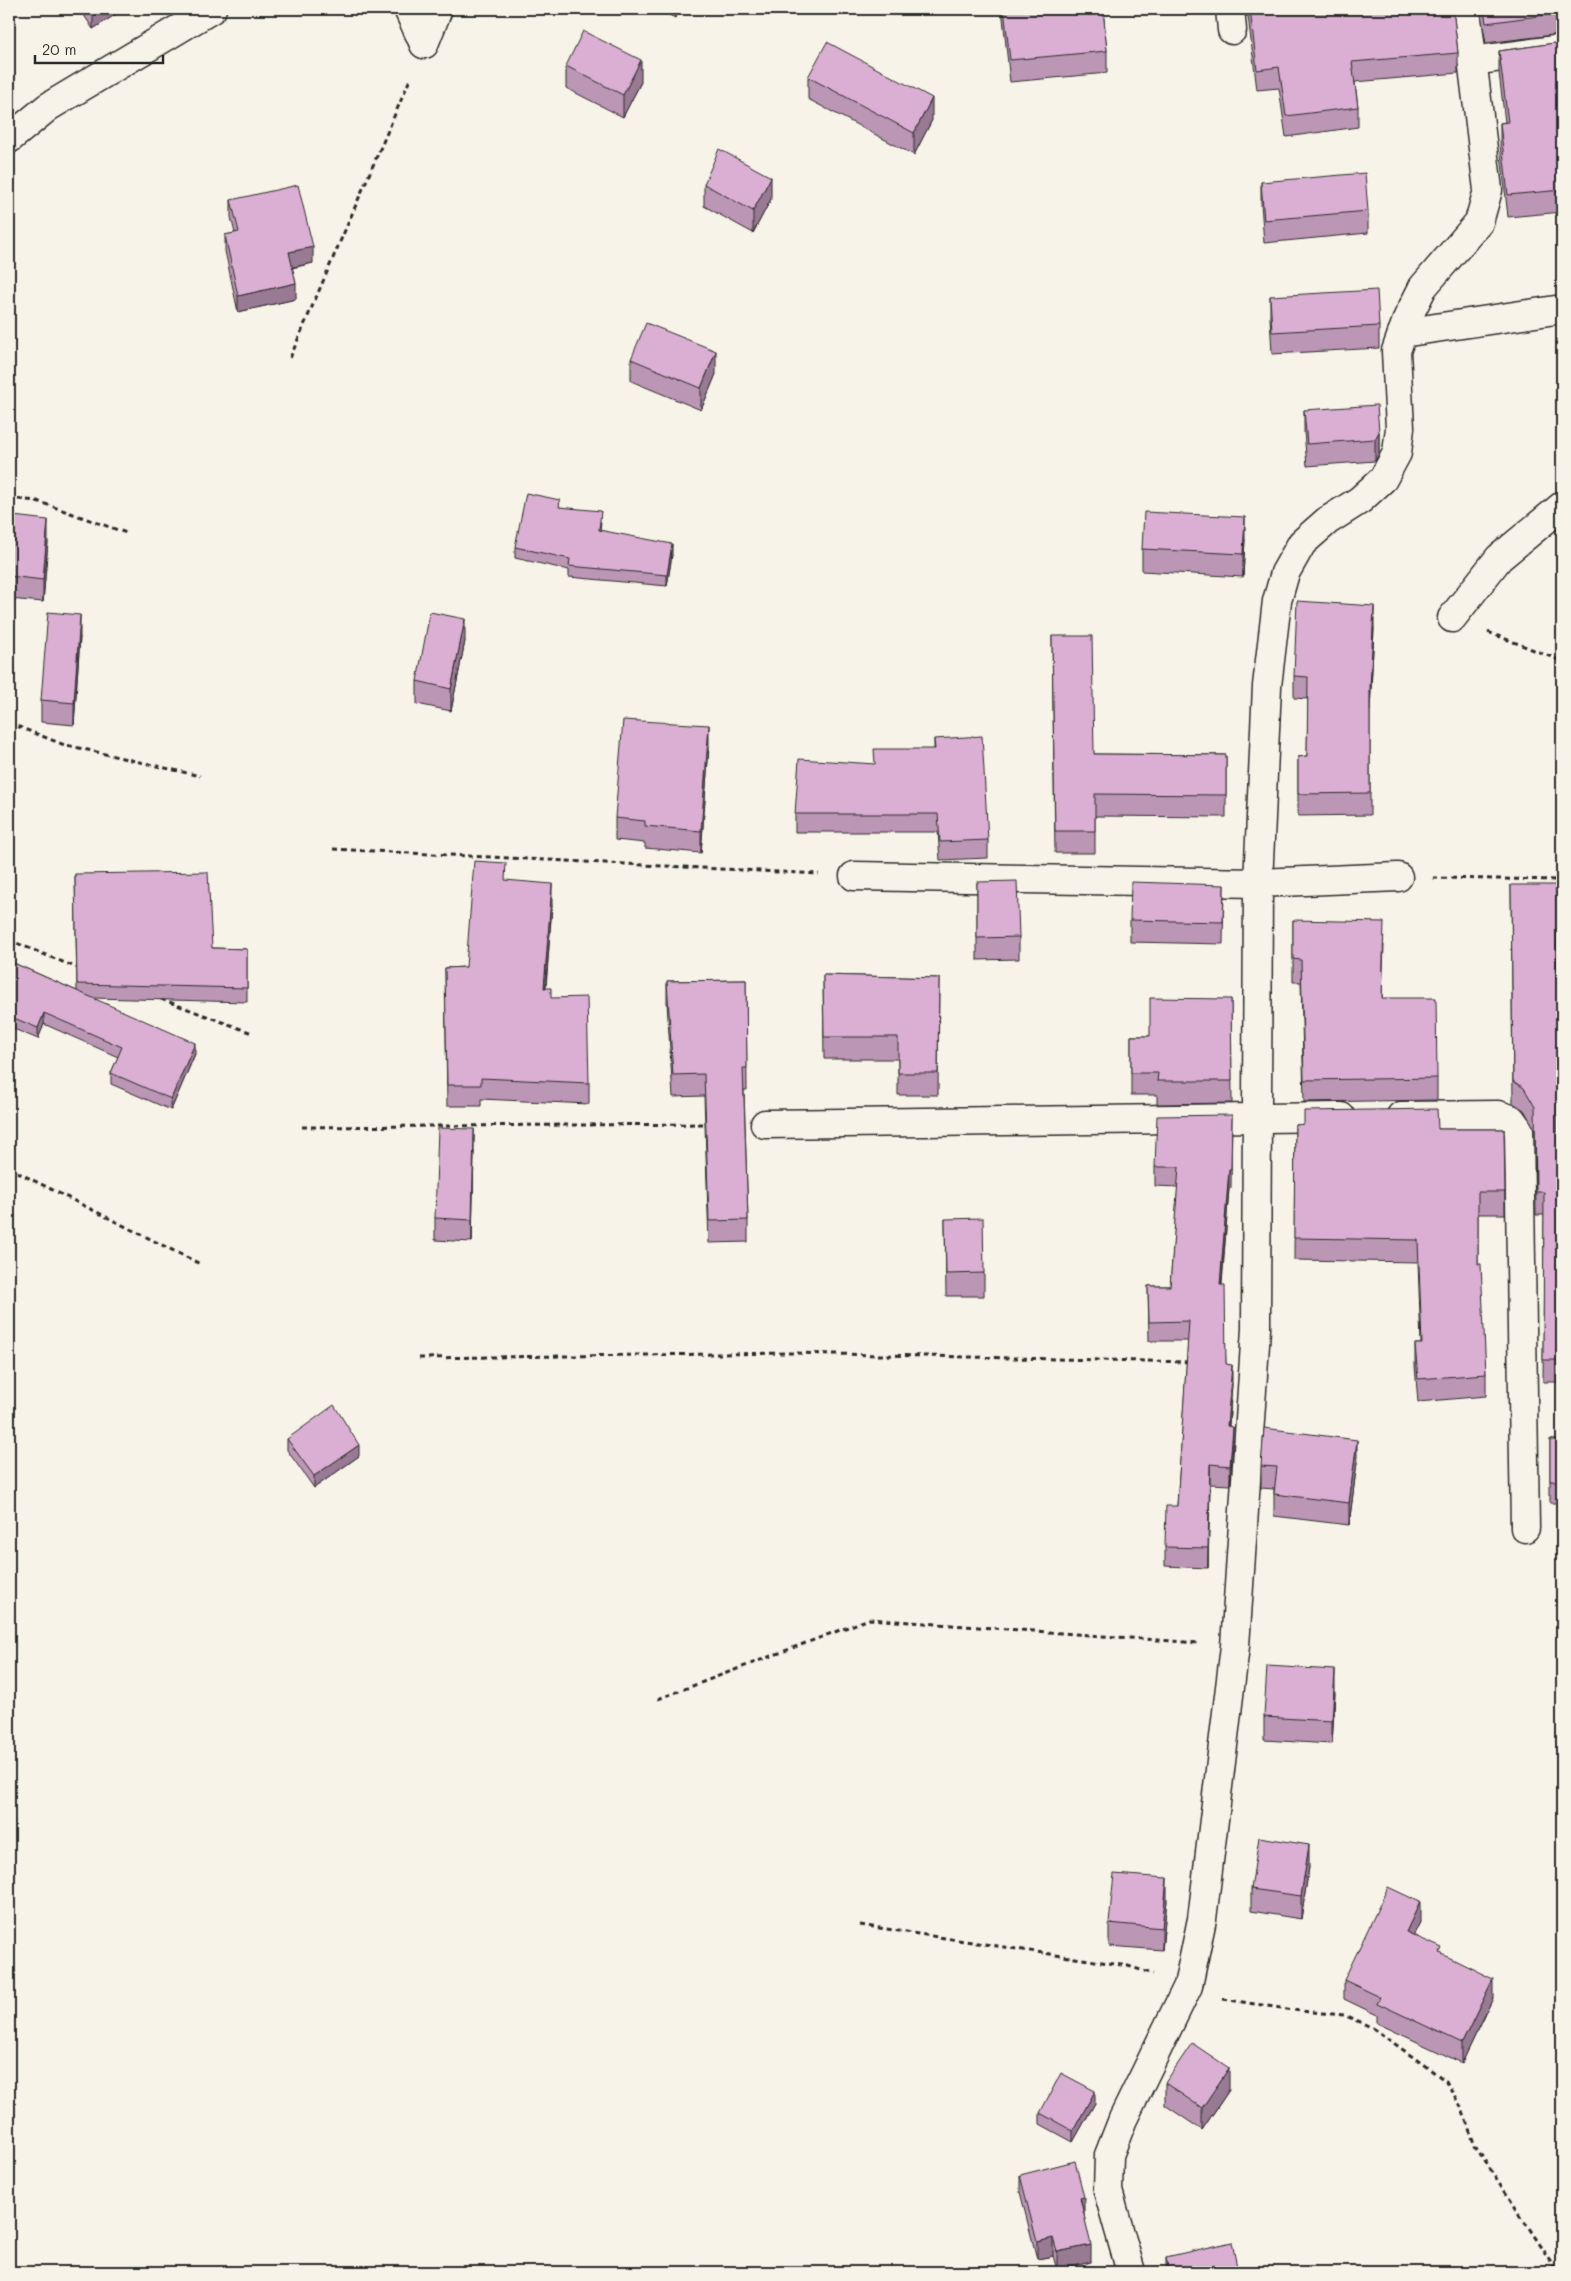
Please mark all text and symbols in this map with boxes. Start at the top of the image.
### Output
scale bar [35,32,162,64]
text: 20 m [42,39,76,59]

